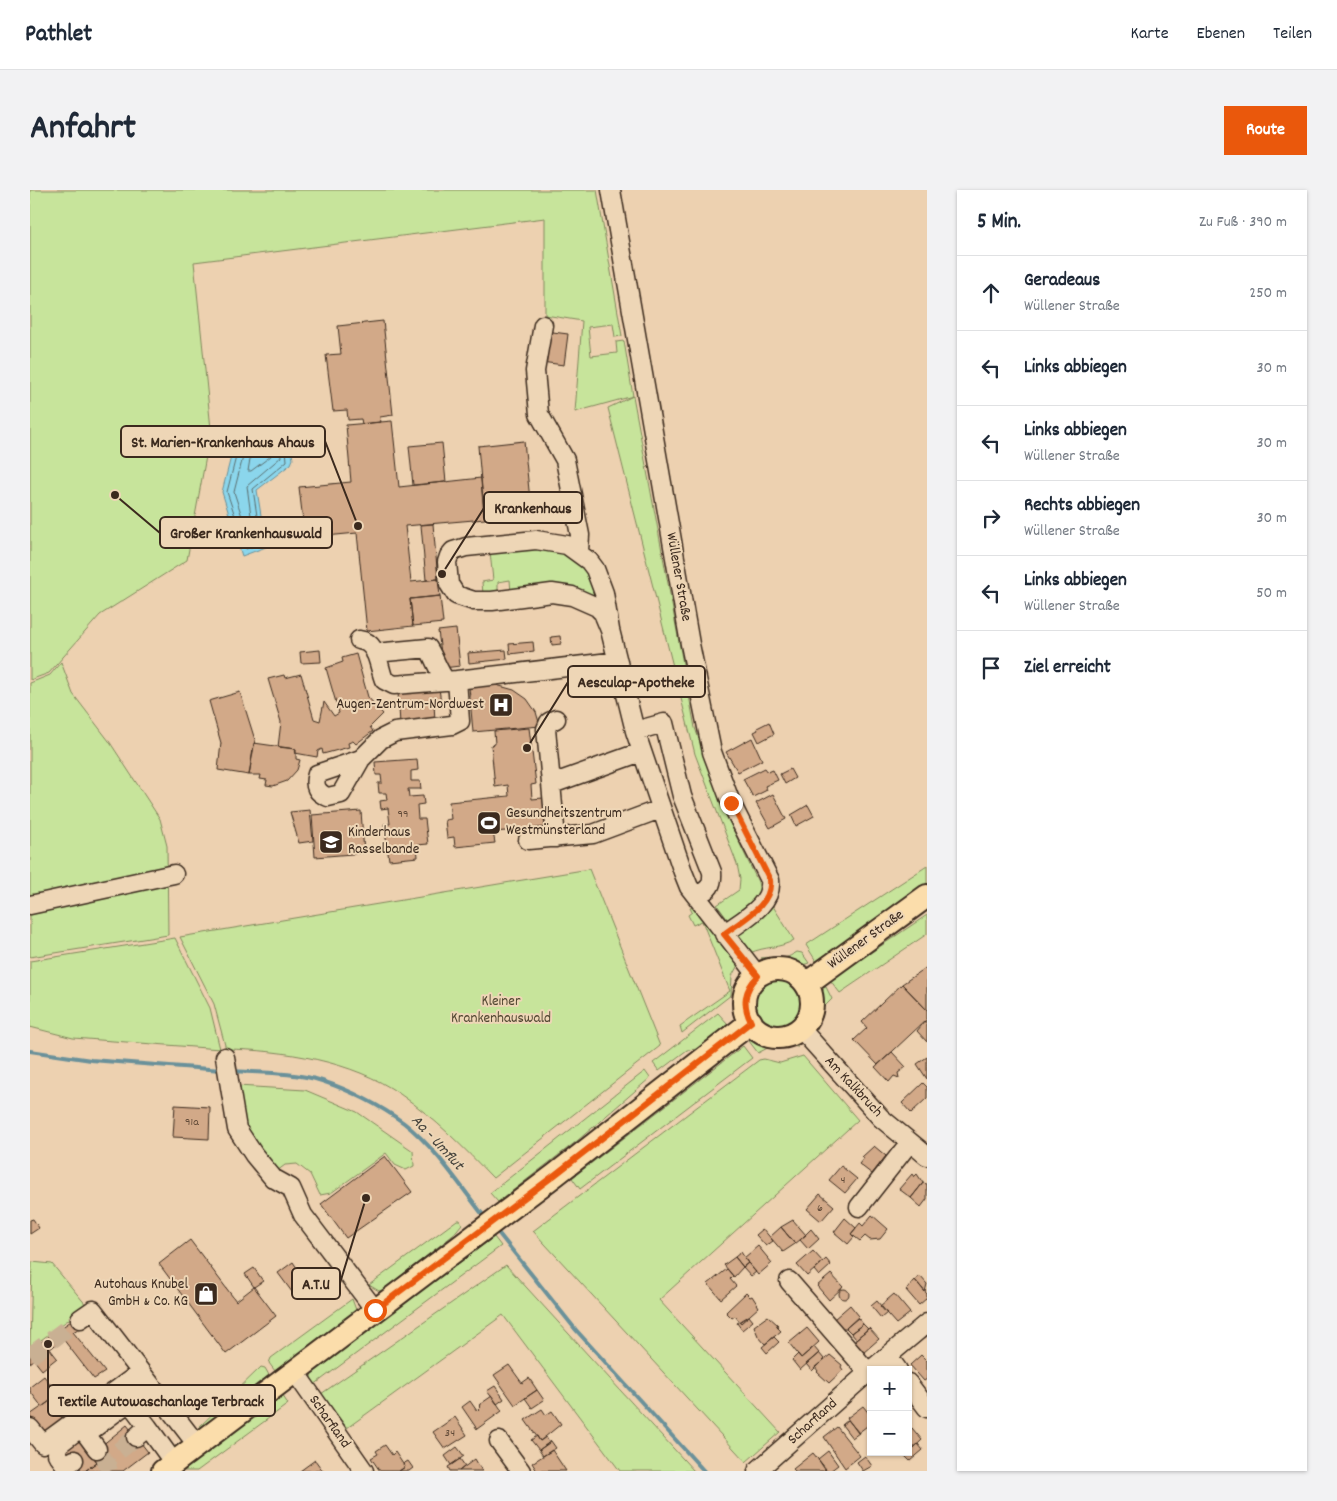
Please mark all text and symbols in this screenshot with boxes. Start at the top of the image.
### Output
text: Pathlet [25,18,92,52]
text: Karte [1131,22,1169,47]
text: Ebenen [1197,22,1245,47]
text: Teilen [1273,22,1312,47]
text: Anfahrt [30,105,136,155]
button: Route [1224,106,1307,155]
text: 5 Min. [977,208,1021,238]
text: Zu Fuß · 390 m [1199,211,1287,234]
text: Geradeaus [1024,268,1100,295]
icon: ahead [977,279,1005,307]
text: 250 m [1249,282,1287,305]
text: Wüllener Straße [1024,295,1120,318]
icon: left [977,354,1005,382]
text: Links abbiegen [1024,355,1127,382]
text: 30 m [1257,357,1287,380]
text: Links abbiegen [1024,418,1127,445]
callout: St. Marien-Krankenhaus Ahaus [121,426,325,457]
icon: left [977,429,1005,457]
text: St. Marien-Krankenhaus Ahaus [131,432,315,455]
text: 30 m [1257,432,1287,455]
text: Wüllener Straße [1024,445,1120,468]
callout: Krankenhaus [484,492,582,523]
text: Rechts abbiegen [1024,493,1140,520]
text: Krankenhaus [494,498,572,521]
icon: right [977,504,1005,532]
text: 30 m [1257,507,1287,530]
callout: Großer Krankenhauswald [160,517,332,548]
text: Wüllener Straße [1024,520,1120,543]
text: Großer Krankenhauswald [170,523,322,546]
street label: Wüllener Straße [659,531,697,624]
text: Links abbiegen [1024,568,1127,595]
icon: left [977,579,1005,607]
text: 50 m [1256,582,1287,605]
text: Wüllener Straße [1024,595,1120,618]
icon: arrive [977,654,1005,682]
text: Ziel erreicht [1024,655,1111,682]
callout: Aesculap-Apotheke [568,666,705,697]
text: Aesculap-Apotheke [577,672,695,695]
hospital icon: Augen-Zentrum-Nordwest [488,692,514,718]
place label: Augen-Zentrum-Nordwest [336,694,484,716]
route end [720,792,743,815]
place label: Gesundheitszentrum Westmünsterland [506,803,622,842]
house number: 99 [398,806,409,823]
sports icon: Gesundheitszentrum Westmünsterland [476,810,502,836]
place label: Kinderhaus Rasselbande [348,822,420,861]
school or university icon: Kinderhaus Rasselbande [318,829,344,855]
street label: Wüllener Straße [823,904,909,975]
park label: Kleiner Krankenhauswald [451,991,551,1030]
street label: Am Kalkbruch [819,1051,887,1123]
water label: Aa - Umflut [405,1110,470,1177]
house number: 91a [185,1114,199,1131]
house number: 4 [841,1172,846,1189]
house number: 6 [817,1200,823,1217]
callout: A.T.U [292,1268,340,1299]
place label: Autohaus Knubel GmbH & Co. KG [94,1274,188,1313]
text: A.T.U [302,1274,330,1297]
shop icon: Autohaus Knubel GmbH & Co. KG [193,1281,219,1307]
route start [364,1299,387,1322]
map controls [867,1366,912,1456]
button: + [867,1366,912,1411]
callout: Textile Autowaschanlage Terbrack [48,1385,275,1416]
text: Textile Autowaschanlage Terbrack [58,1391,265,1414]
street label: Scharfland [303,1391,355,1453]
street label: Scharfland [783,1394,843,1450]
button: − [867,1411,912,1456]
house number: 34 [445,1425,455,1442]

